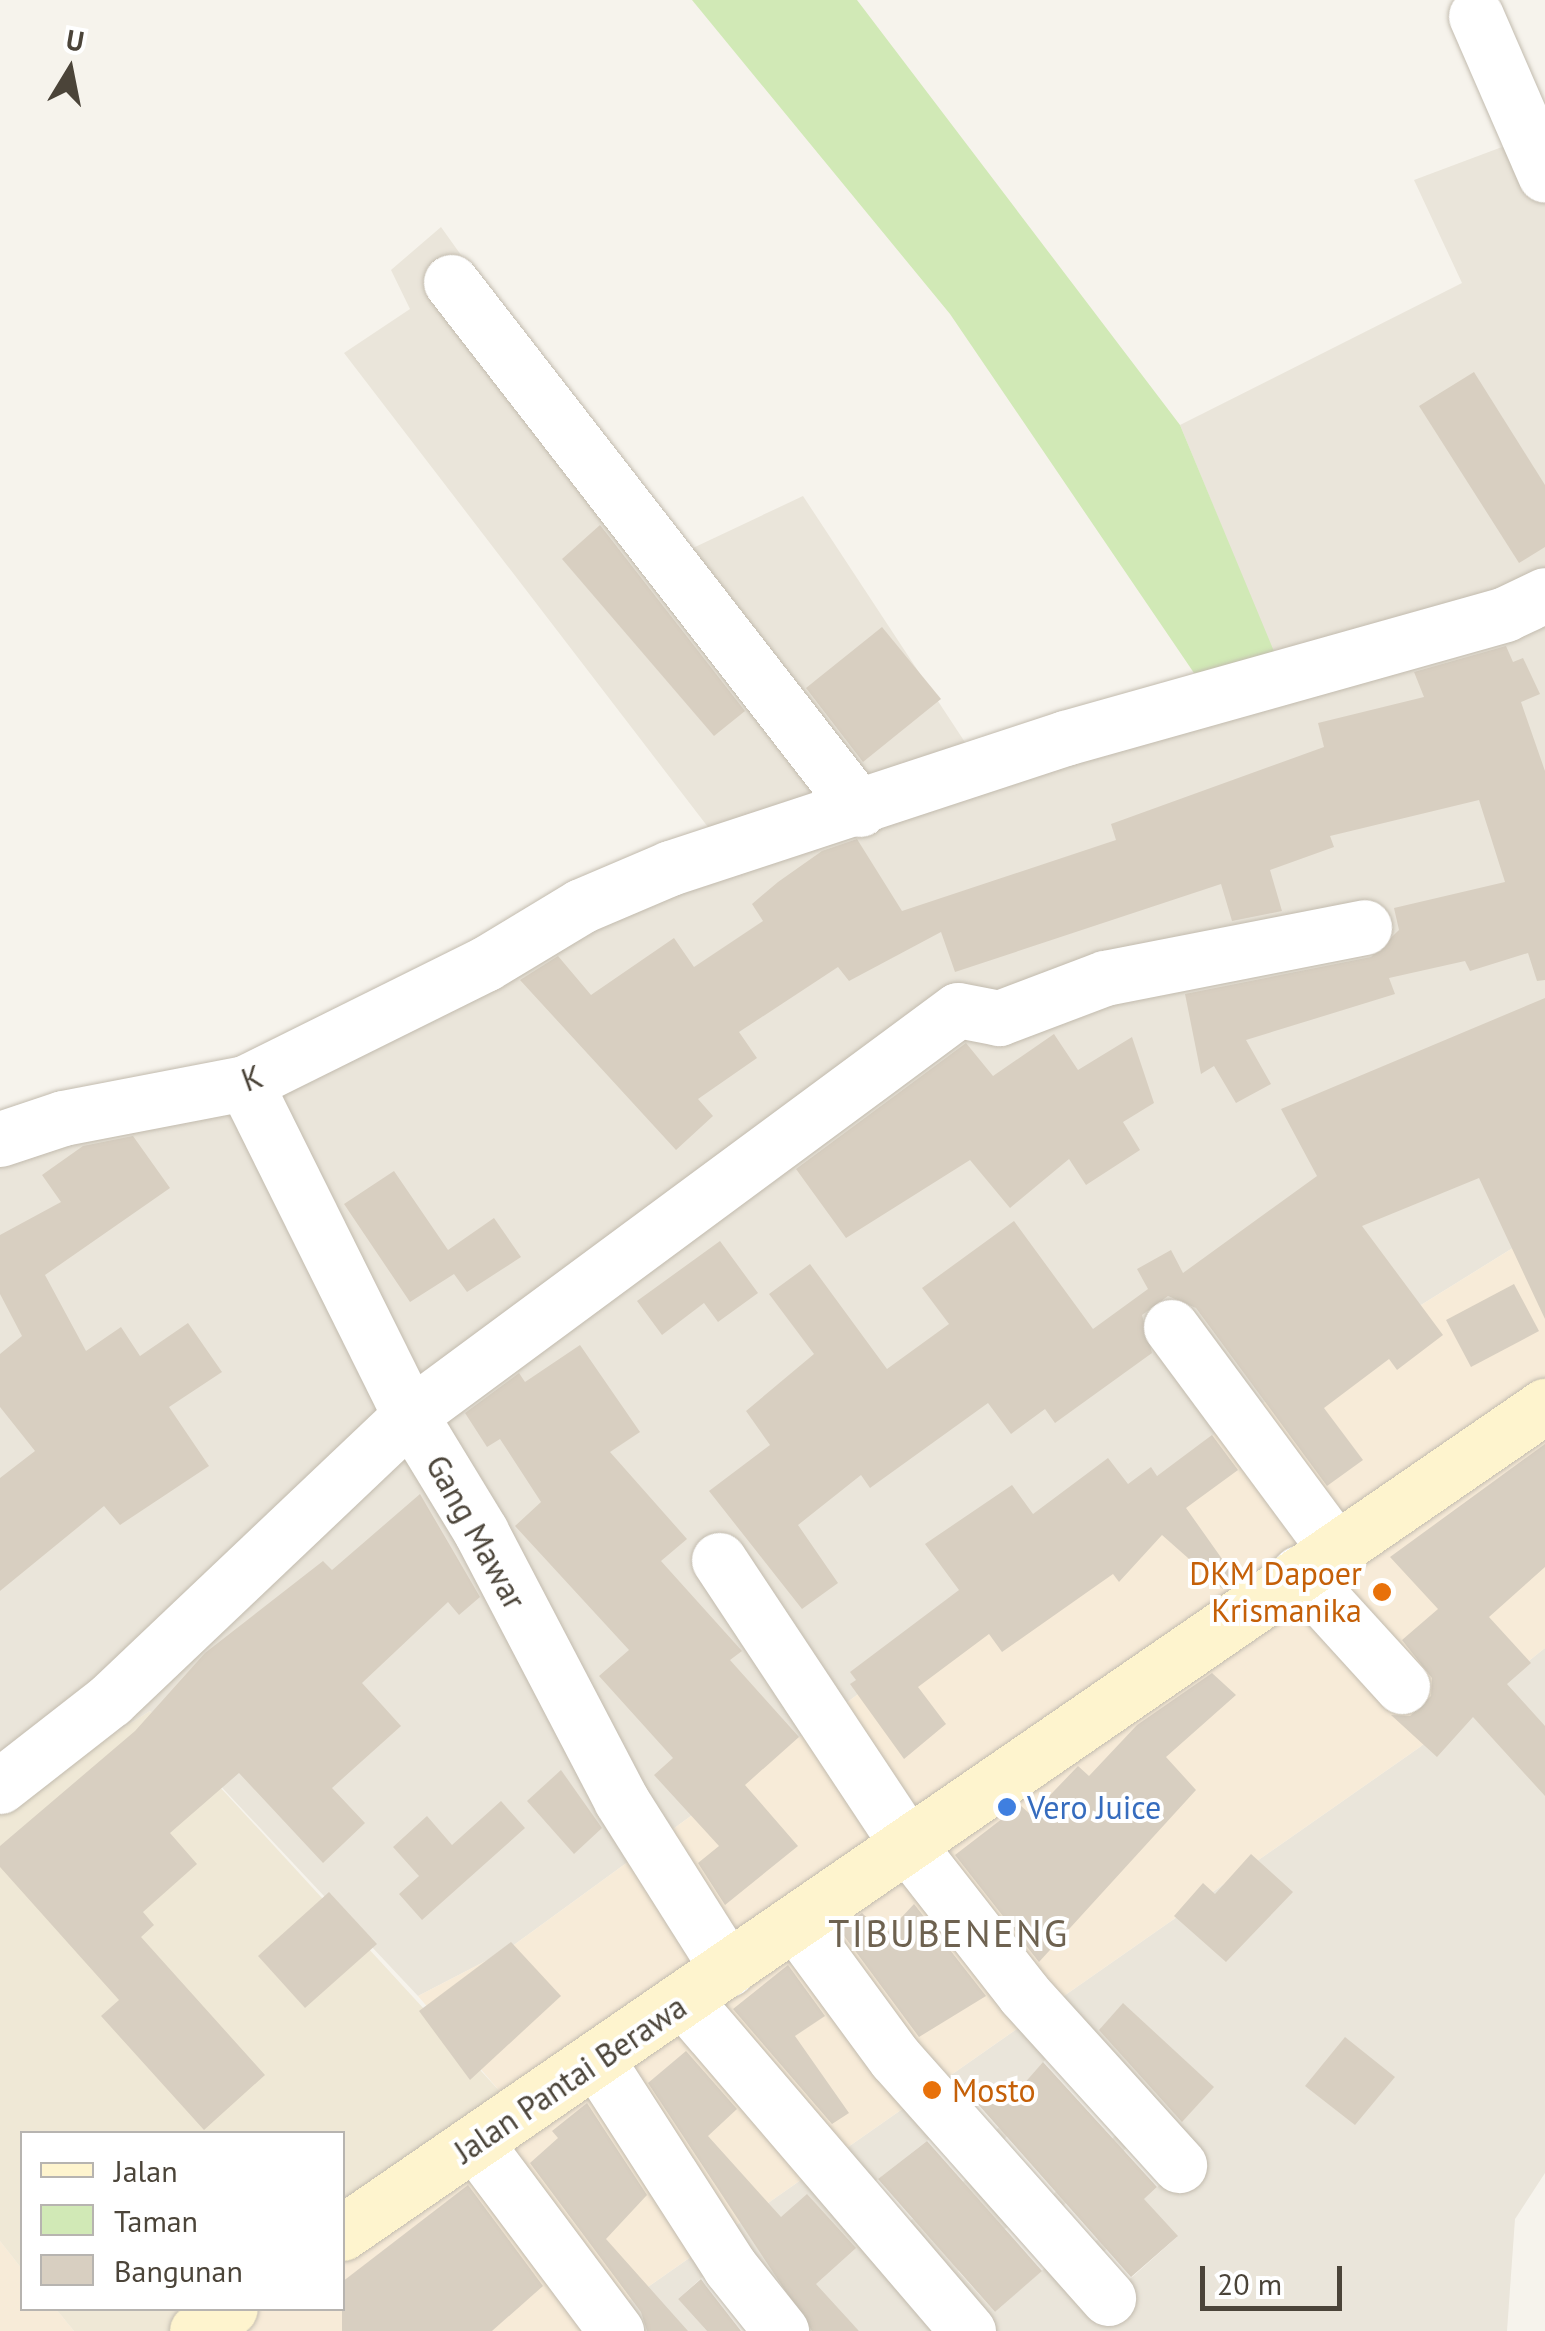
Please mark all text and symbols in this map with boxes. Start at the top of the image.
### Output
north arrow [20,20,120,120]
text: U [63,20,87,60]
street label: K [236,1057,268,1099]
street label: Gang Mawar [418,1448,534,1616]
place label: DKM Dapoer Krismanika [1189,1555,1362,1630]
marker: DKM Dapoer Krismanika [1371,1581,1393,1603]
place label: Vero Juice [1027,1788,1161,1826]
marker: Vero Juice [996,1796,1018,1818]
district label: TIBUBENENG [828,1910,1070,1956]
street label: Jalan Pantai Berawa [447,1987,693,2171]
place label: Mosto [952,2071,1036,2109]
marker: Mosto [921,2079,943,2101]
legend [20,2131,345,2311]
text: Jalan [114,2151,178,2190]
text: Taman [114,2201,198,2240]
scale bar [1205,2246,1348,2308]
text: Bangunan [114,2251,243,2290]
text: 20 m [1217,2264,1282,2303]

